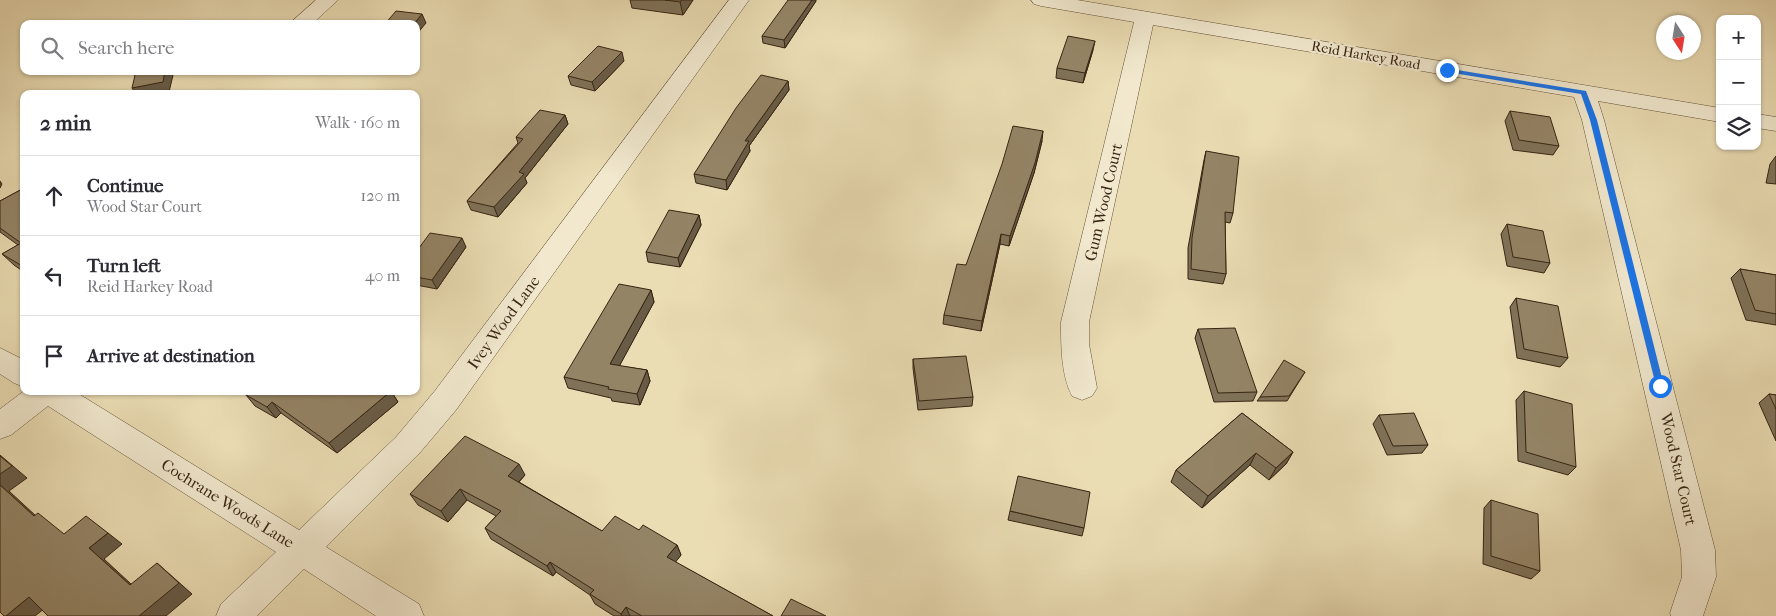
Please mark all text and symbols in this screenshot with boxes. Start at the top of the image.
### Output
north arrow [1656,15,1701,60]
map controls [1716,15,1761,150]
button: + [1716,15,1761,60]
search box [20,20,420,75]
icon: search [38,34,66,62]
text: Search here [78,37,174,59]
street label: Reid Harkey Road [1310,38,1422,74]
route end [1436,59,1459,82]
button: − [1716,60,1761,105]
button: layers [1716,105,1761,150]
text: 2 min [40,111,91,135]
text: Walk · 160 m [315,113,400,132]
street label: Gum Wood Court [1081,141,1126,263]
text: Continue [87,175,163,197]
icon: ahead [40,182,68,210]
text: 120 m [361,186,400,205]
text: Wood Star Court [87,197,202,216]
text: Turn left [87,255,161,277]
icon: left [40,262,68,290]
text: 40 m [365,266,400,285]
street label: Ivey Wood Lane [463,272,544,373]
text: Reid Harkey Road [87,277,213,296]
icon: arrive [40,342,68,370]
text: Arrive at destination [87,345,255,367]
route start [1649,375,1672,398]
street label: Wood Star Court [1656,410,1701,528]
street label: Cochrane Woods Lane [158,455,298,552]

